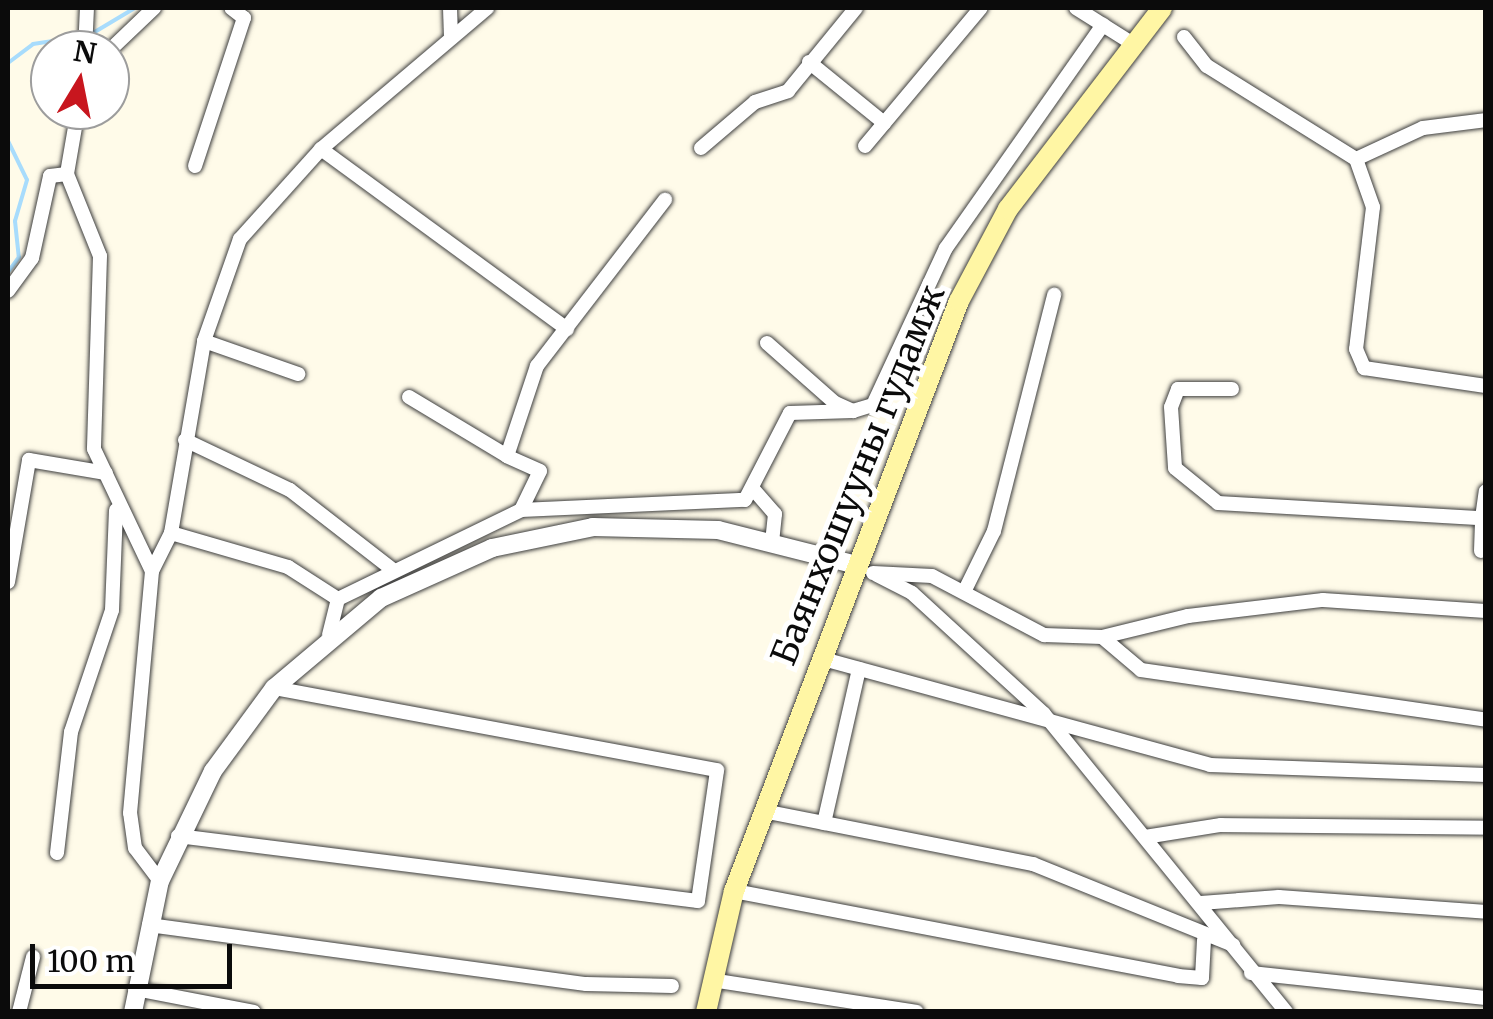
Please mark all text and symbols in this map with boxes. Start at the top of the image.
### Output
north arrow [30,30,130,130]
text: N [71,33,99,72]
street label: Баянхошууны гудамж [762,279,954,671]
scale bar [35,924,238,986]
text: 100 m [47,942,135,980]

